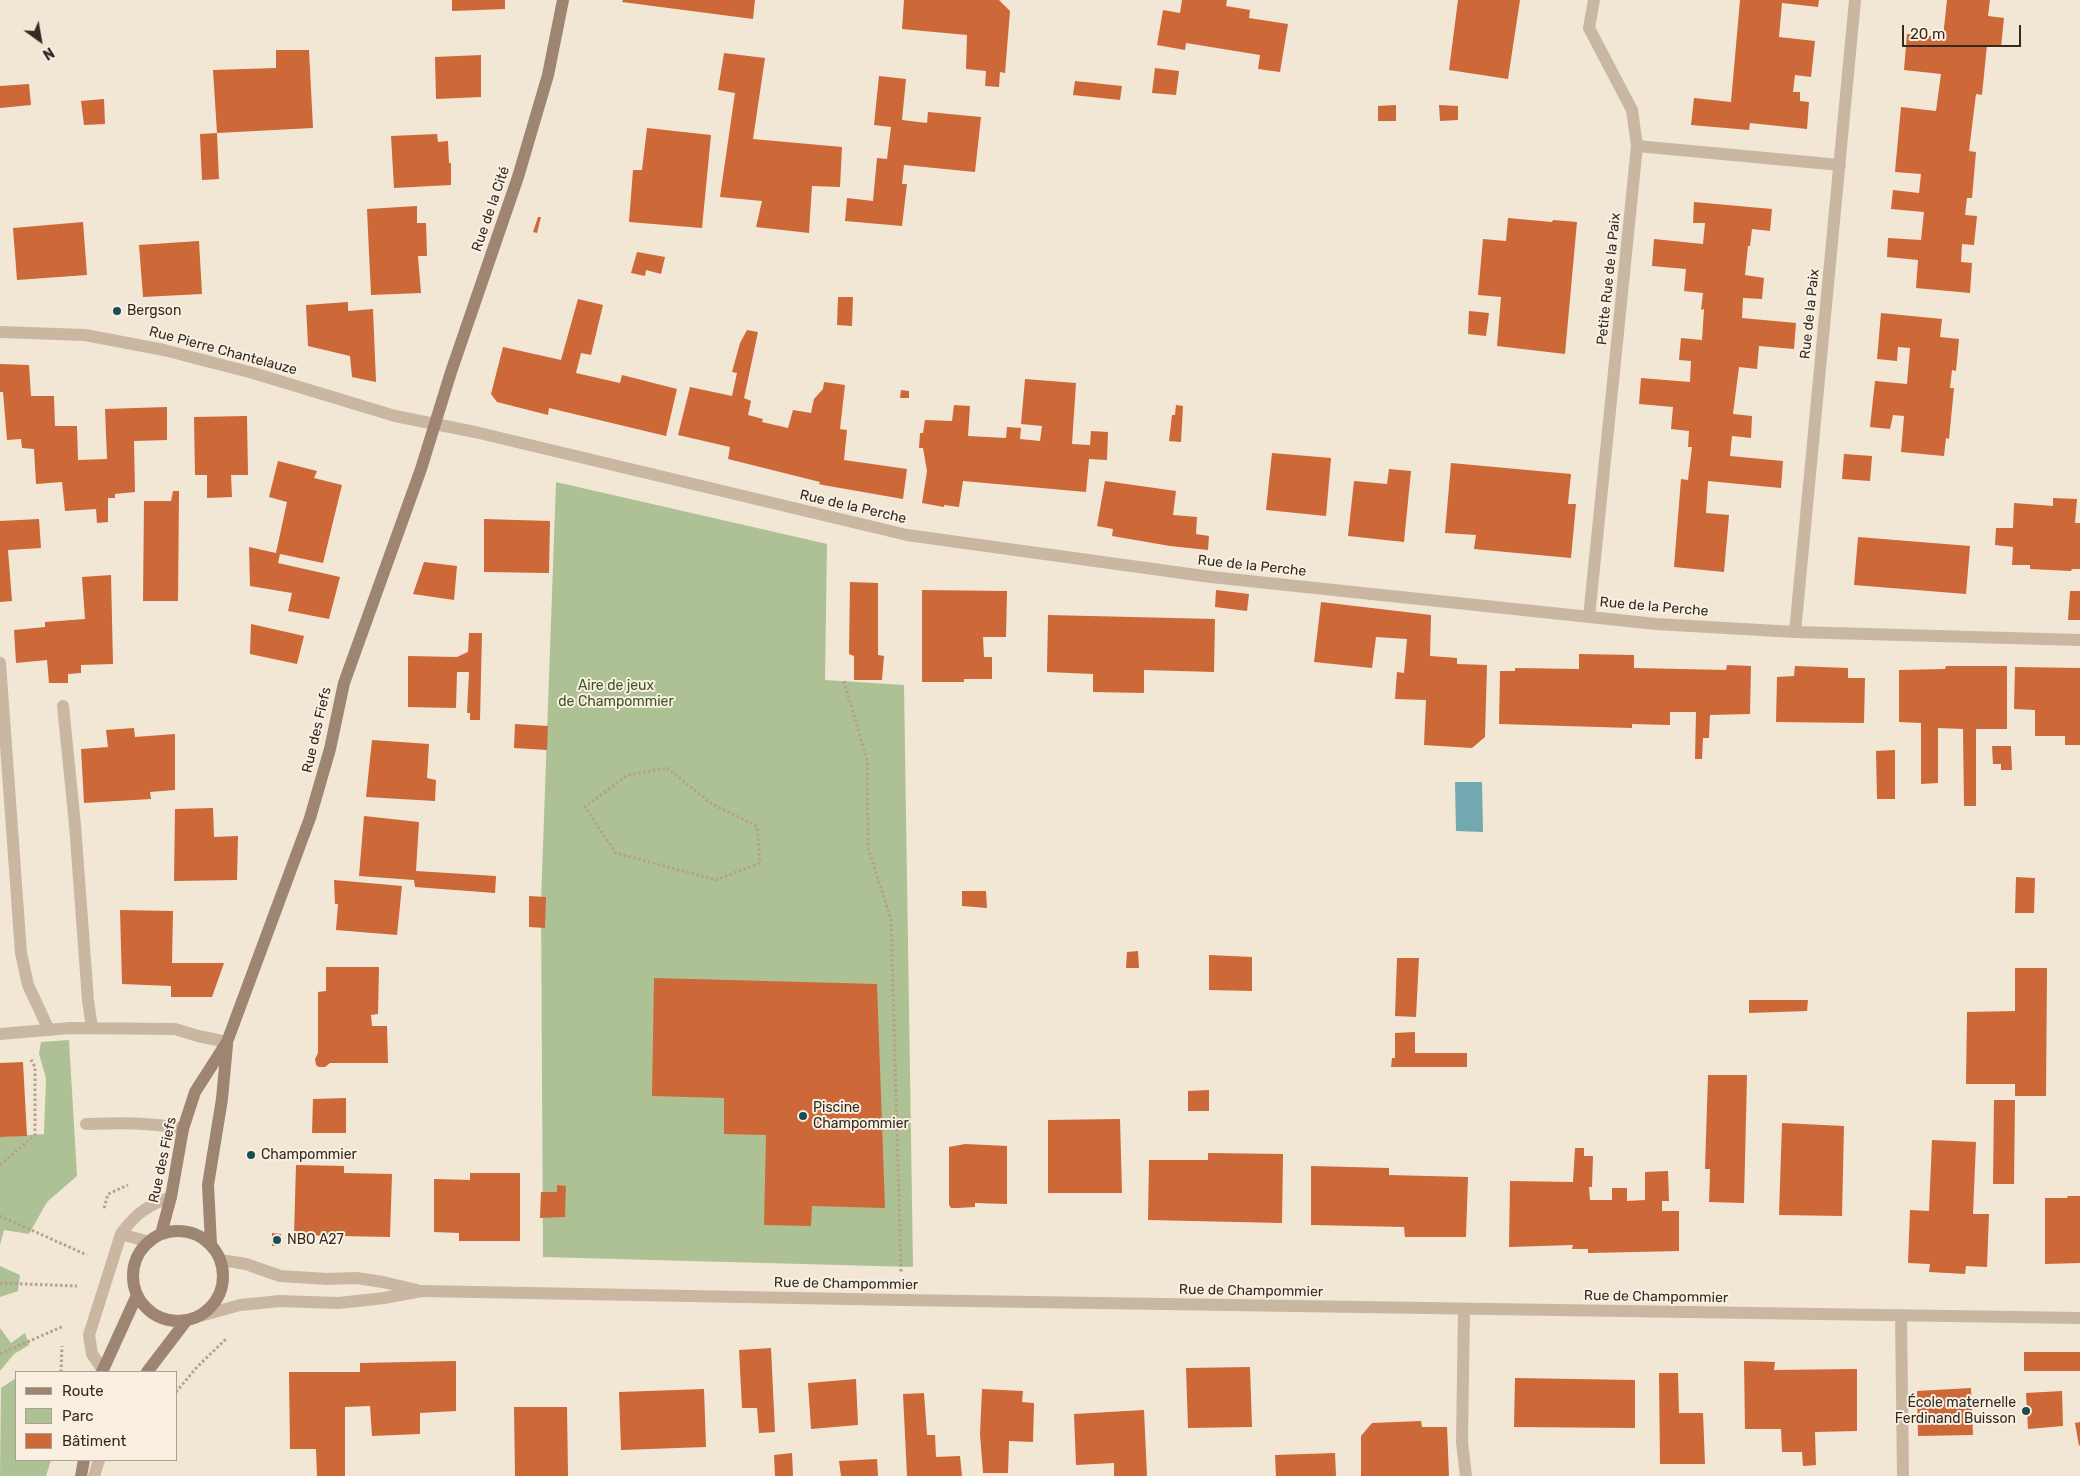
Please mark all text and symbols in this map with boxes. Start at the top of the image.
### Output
north arrow [15,15,65,65]
scale bar [1905,15,2024,47]
text: 20 m [1910,25,1945,43]
text: N [39,43,57,63]
street label: Rue de la Cité [469,164,513,254]
street label: Petite Rue de la Paix [1594,212,1624,346]
street label: Rue de la Paix [1797,268,1823,360]
place label: Bergson [127,303,181,319]
marker: Bergson [111,305,123,317]
street label: Rue Pierre Chantelauze [147,323,299,379]
street label: Rue de la Perche [798,487,908,527]
street label: Rue de la Perche [1197,552,1307,580]
street label: Rue de la Perche [1599,594,1709,620]
park label: Aire de jeux de Champommier [558,678,674,710]
street label: Rue des Fiefs [299,685,335,775]
place label: Piscine Champommier [813,1100,909,1132]
marker: Piscine Champommier [797,1110,809,1122]
street label: Rue des Fiefs [146,1115,180,1205]
place label: Champommier [261,1147,357,1163]
marker: Champommier [245,1149,257,1161]
place label: NBO A27 [287,1232,344,1248]
marker: NBO A27 [271,1234,283,1246]
street label: Rue de Champommier [774,1274,918,1294]
street label: Rue de Champommier [1179,1281,1323,1301]
street label: Rue de Champommier [1584,1287,1728,1307]
legend [15,1371,178,1461]
text: Route [62,1382,104,1400]
place label: École maternelle Ferdinand Buisson [1895,1395,2016,1428]
marker: École maternelle Ferdinand Buisson [2020,1405,2032,1417]
text: Parc [62,1407,94,1425]
text: Bâtiment [62,1432,126,1450]

